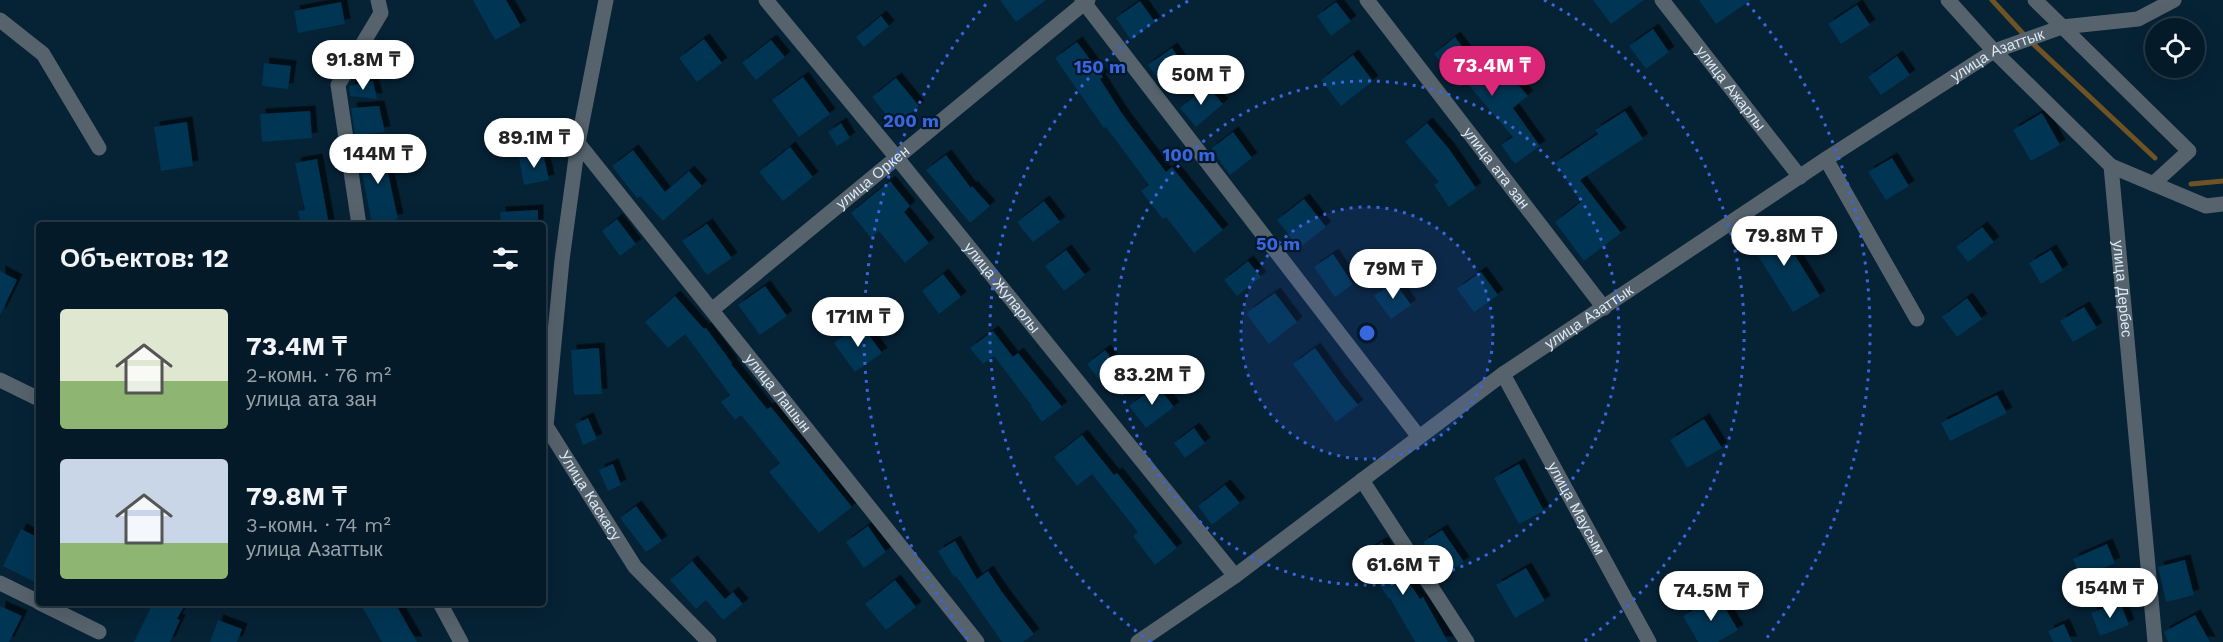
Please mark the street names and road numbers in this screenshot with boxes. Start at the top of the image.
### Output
street label: улица Азаттык [1947,25,2047,86]
street label: улица Ажарлы [1692,42,1769,134]
street label: улица ата зан [1459,124,1533,212]
street label: улица Оркен [832,142,913,213]
street label: улица Жупарлы [960,239,1044,337]
street label: улица Дербес [2109,239,2136,339]
street label: улица Азаттык [1541,281,1637,353]
street label: улица Лашын [741,350,815,436]
street label: Улица Каскасу [555,448,625,544]
street label: улица Маусым [1544,459,1609,558]

